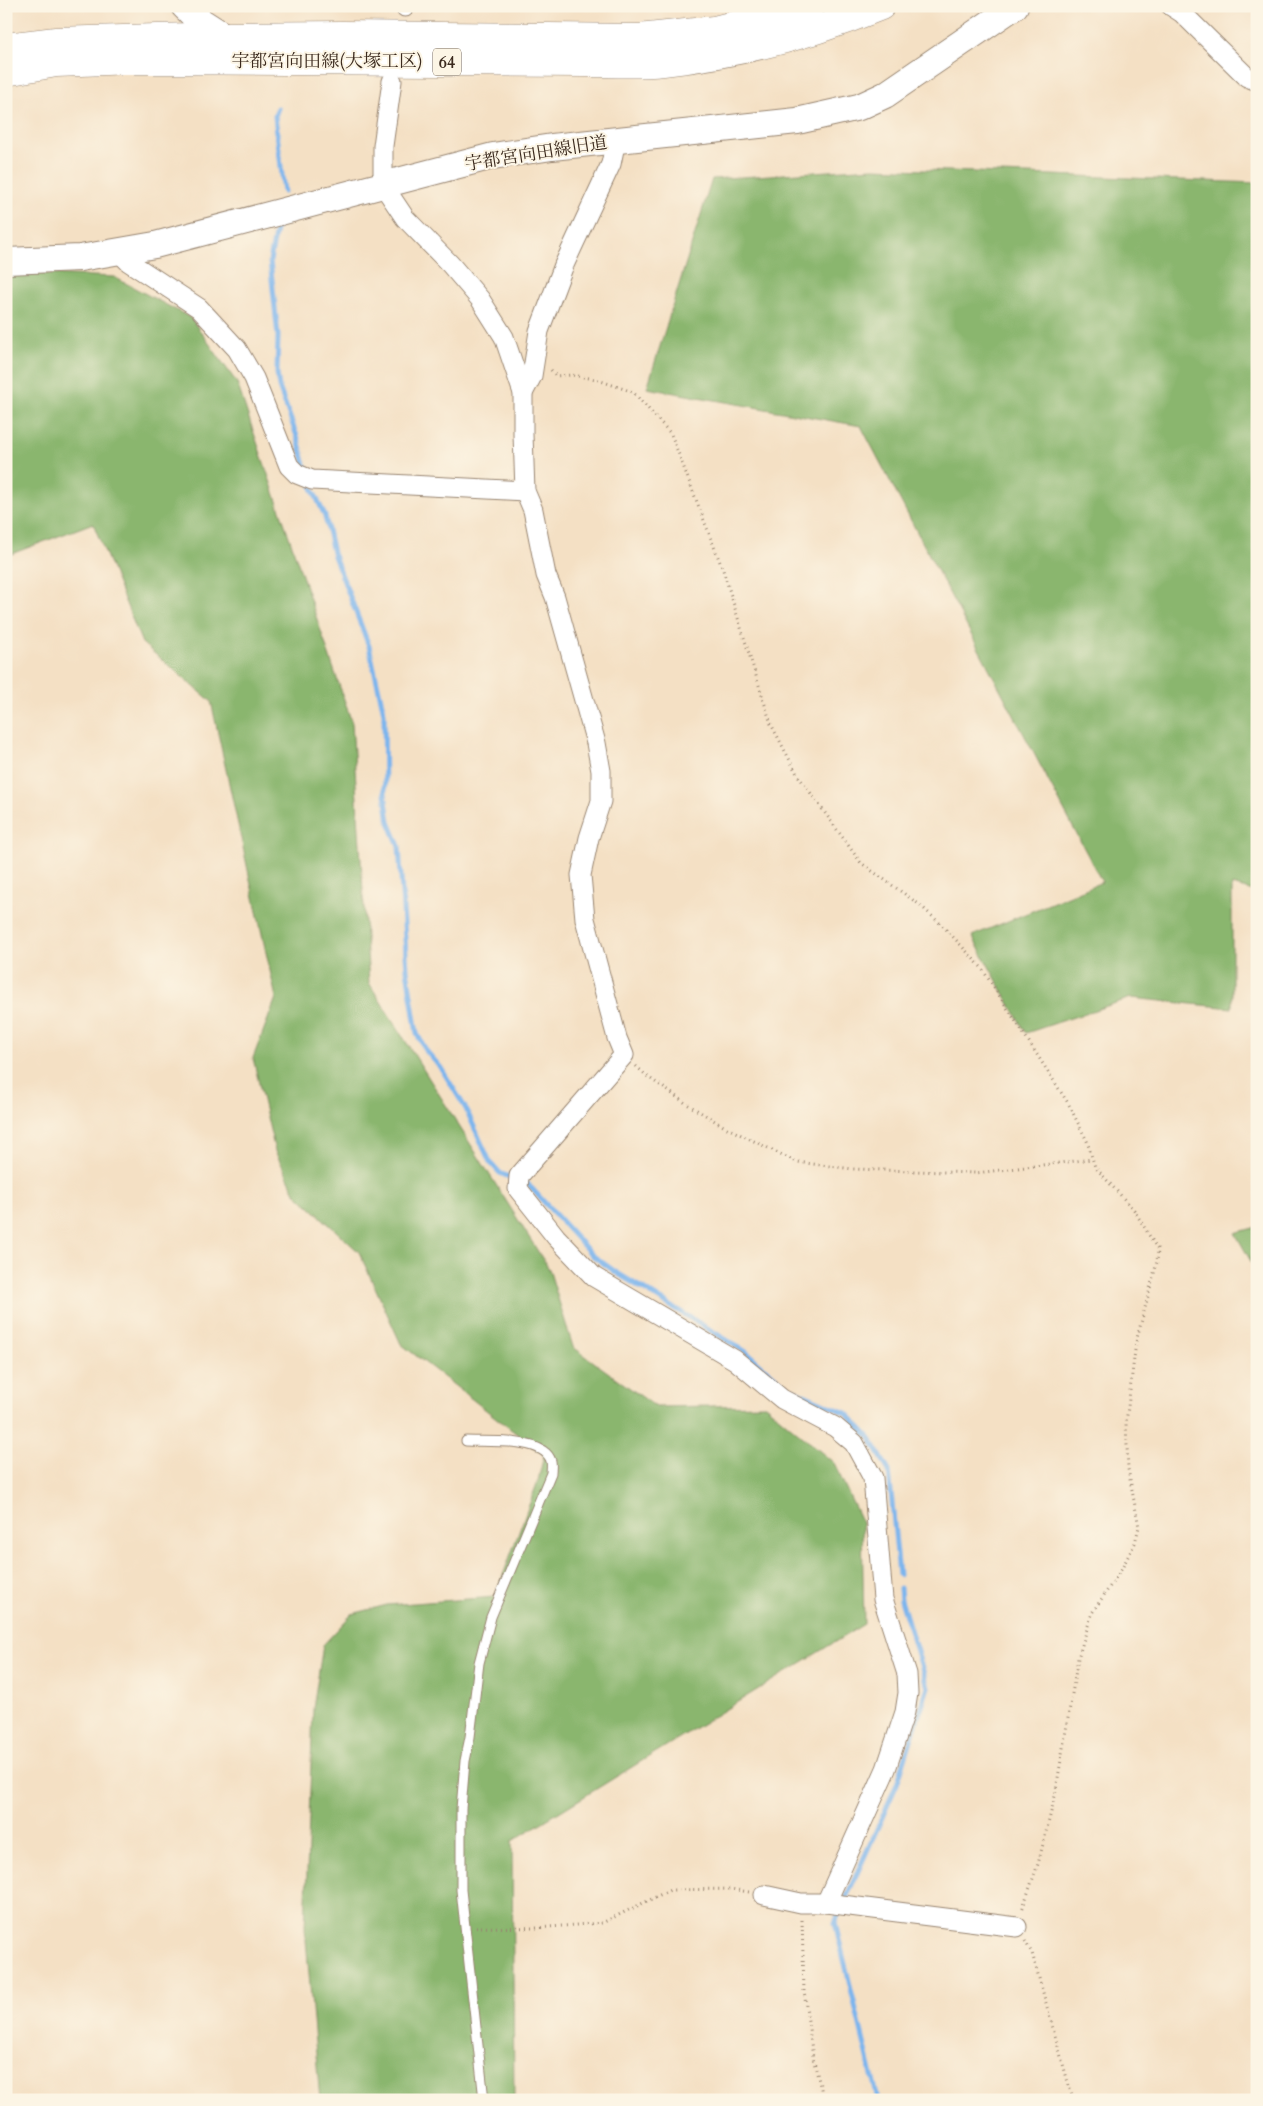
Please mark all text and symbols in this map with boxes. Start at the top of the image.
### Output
road number: 64 [433,48,461,76]
street label: 宇都宮向田線(大塚工区) [231,49,423,74]
street label: 宇都宮向田線旧道 [463,130,609,177]

